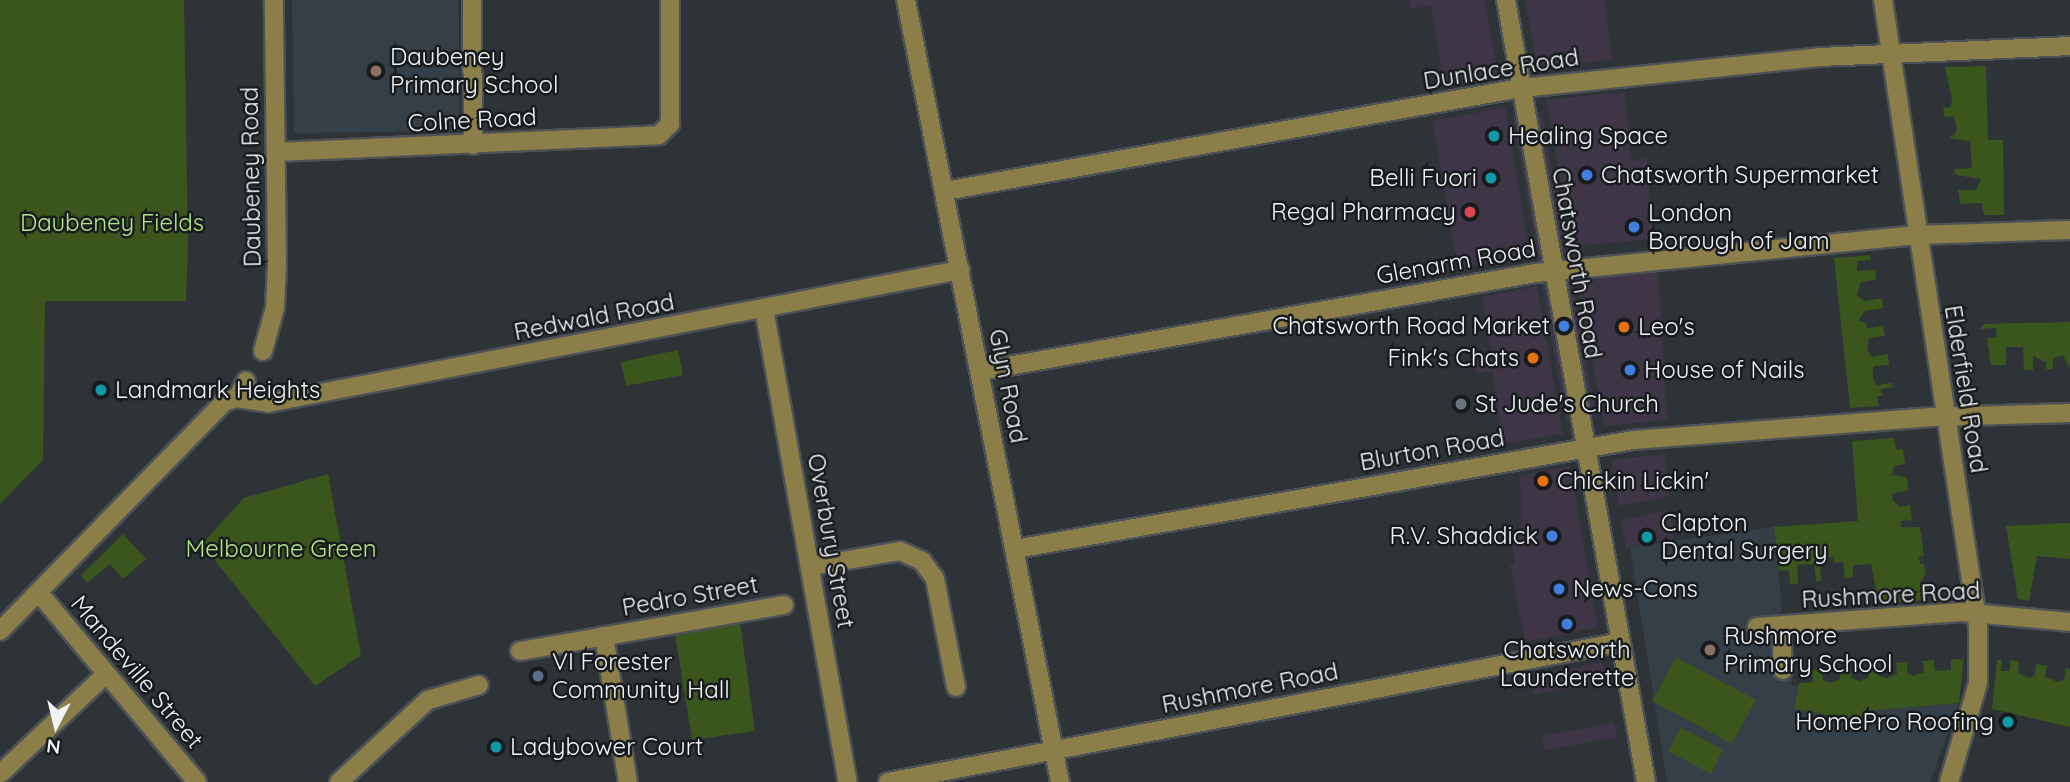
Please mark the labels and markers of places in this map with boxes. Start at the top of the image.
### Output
place label: Daubeney Primary School [390,43,559,99]
marker: Daubeney Primary School [368,63,384,79]
place label: Healing Space [1508,122,1668,150]
marker: Healing Space [1486,128,1502,144]
place label: Chatsworth Supermarket [1601,161,1879,189]
place label: Belli Fuori [1369,164,1477,192]
marker: Chatsworth Supermarket [1579,167,1595,183]
marker: Belli Fuori [1483,170,1499,186]
place label: Regal Pharmacy [1271,198,1456,226]
place label: London Borough of Jam [1648,199,1830,255]
marker: Regal Pharmacy [1462,204,1478,220]
marker: London Borough of Jam [1626,219,1642,235]
place label: Chatsworth Road Market [1272,312,1550,340]
place label: Leo's [1638,313,1695,341]
marker: Chatsworth Road Market [1556,318,1572,334]
marker: Leo's [1616,319,1632,335]
place label: Fink's Chats [1387,344,1519,372]
marker: Fink's Chats [1525,350,1541,366]
place label: House of Nails [1644,356,1804,384]
marker: House of Nails [1622,362,1638,378]
place label: Landmark Heights [115,376,320,404]
marker: Landmark Heights [93,382,109,398]
place label: St Jude's Church [1475,390,1659,418]
marker: St Jude's Church [1453,396,1469,412]
place label: Chickin Lickin' [1557,467,1709,495]
marker: Chickin Lickin' [1535,473,1551,489]
place label: Clapton Dental Surgery [1661,509,1828,565]
place label: R.V. Shaddick [1390,522,1538,550]
marker: R.V. Shaddick [1544,528,1560,544]
marker: Clapton Dental Surgery [1639,529,1655,545]
place label: News-Cons [1573,575,1698,603]
marker: News-Cons [1551,581,1567,597]
marker: Chatsworth Launderette [1559,616,1575,632]
place label: Rushmore Primary School [1724,622,1893,678]
place label: Chatsworth Launderette [1500,636,1634,692]
marker: Rushmore Primary School [1702,642,1718,658]
place label: VI Forester Community Hall [552,648,730,704]
marker: VI Forester Community Hall [530,668,546,684]
place label: HomePro Roofing [1795,708,1994,736]
marker: HomePro Roofing [2000,714,2016,730]
place label: Ladybower Court [510,733,703,761]
marker: Ladybower Court [488,739,504,755]

